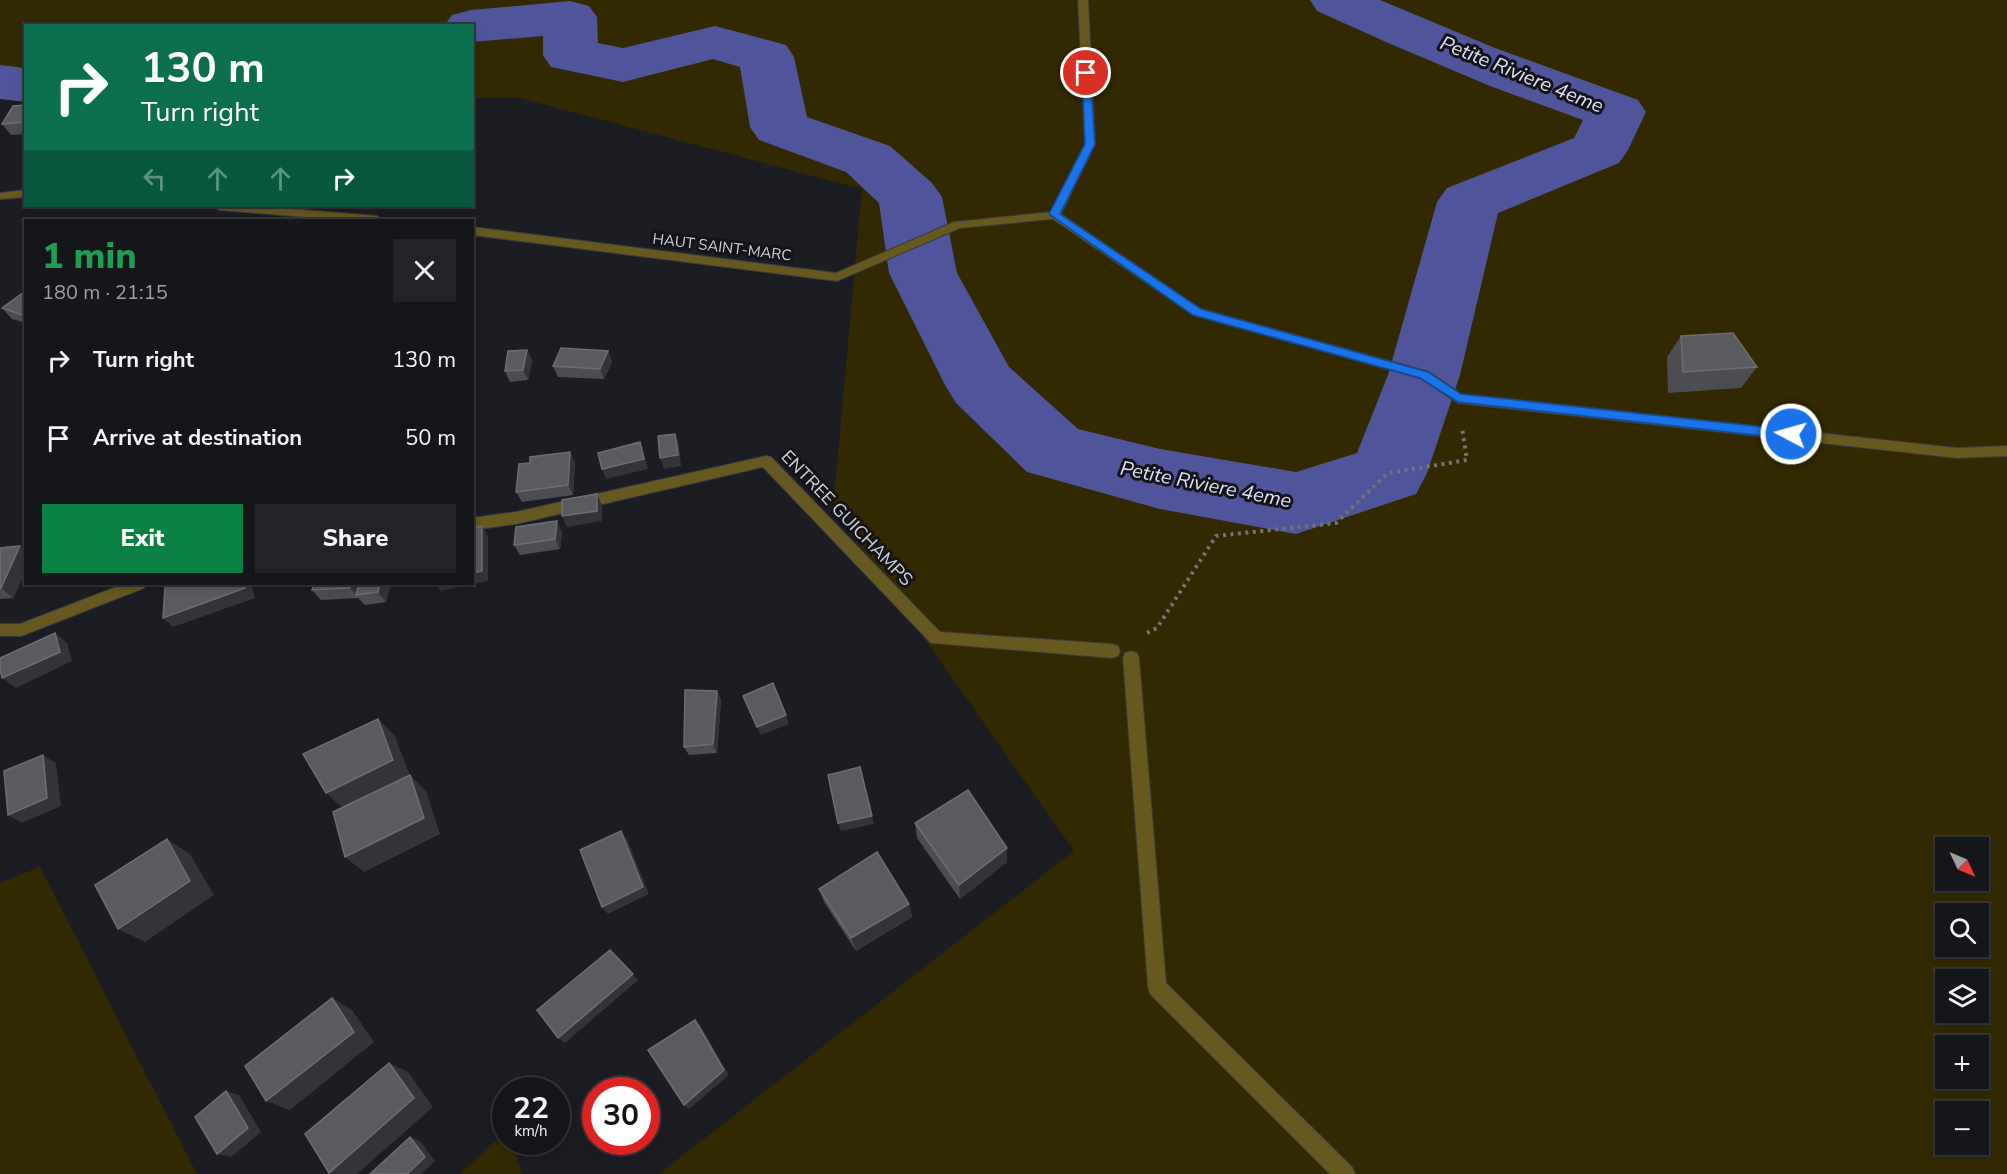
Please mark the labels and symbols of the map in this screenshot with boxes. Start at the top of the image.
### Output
water label: Petite Riviere 4eme [1436,29,1608,120]
pin [1060,47,1111,98]
street label: HAUT SAINT-MARC [651,229,793,265]
position arrow [1759,402,1823,466]
street label: ENTREE GUICHAMPS [776,445,918,591]
water label: Petite Riviere 4eme [1118,455,1294,514]
north arrow [1935,837,1989,891]
speed limit sign: 30 [582,1077,660,1155]

